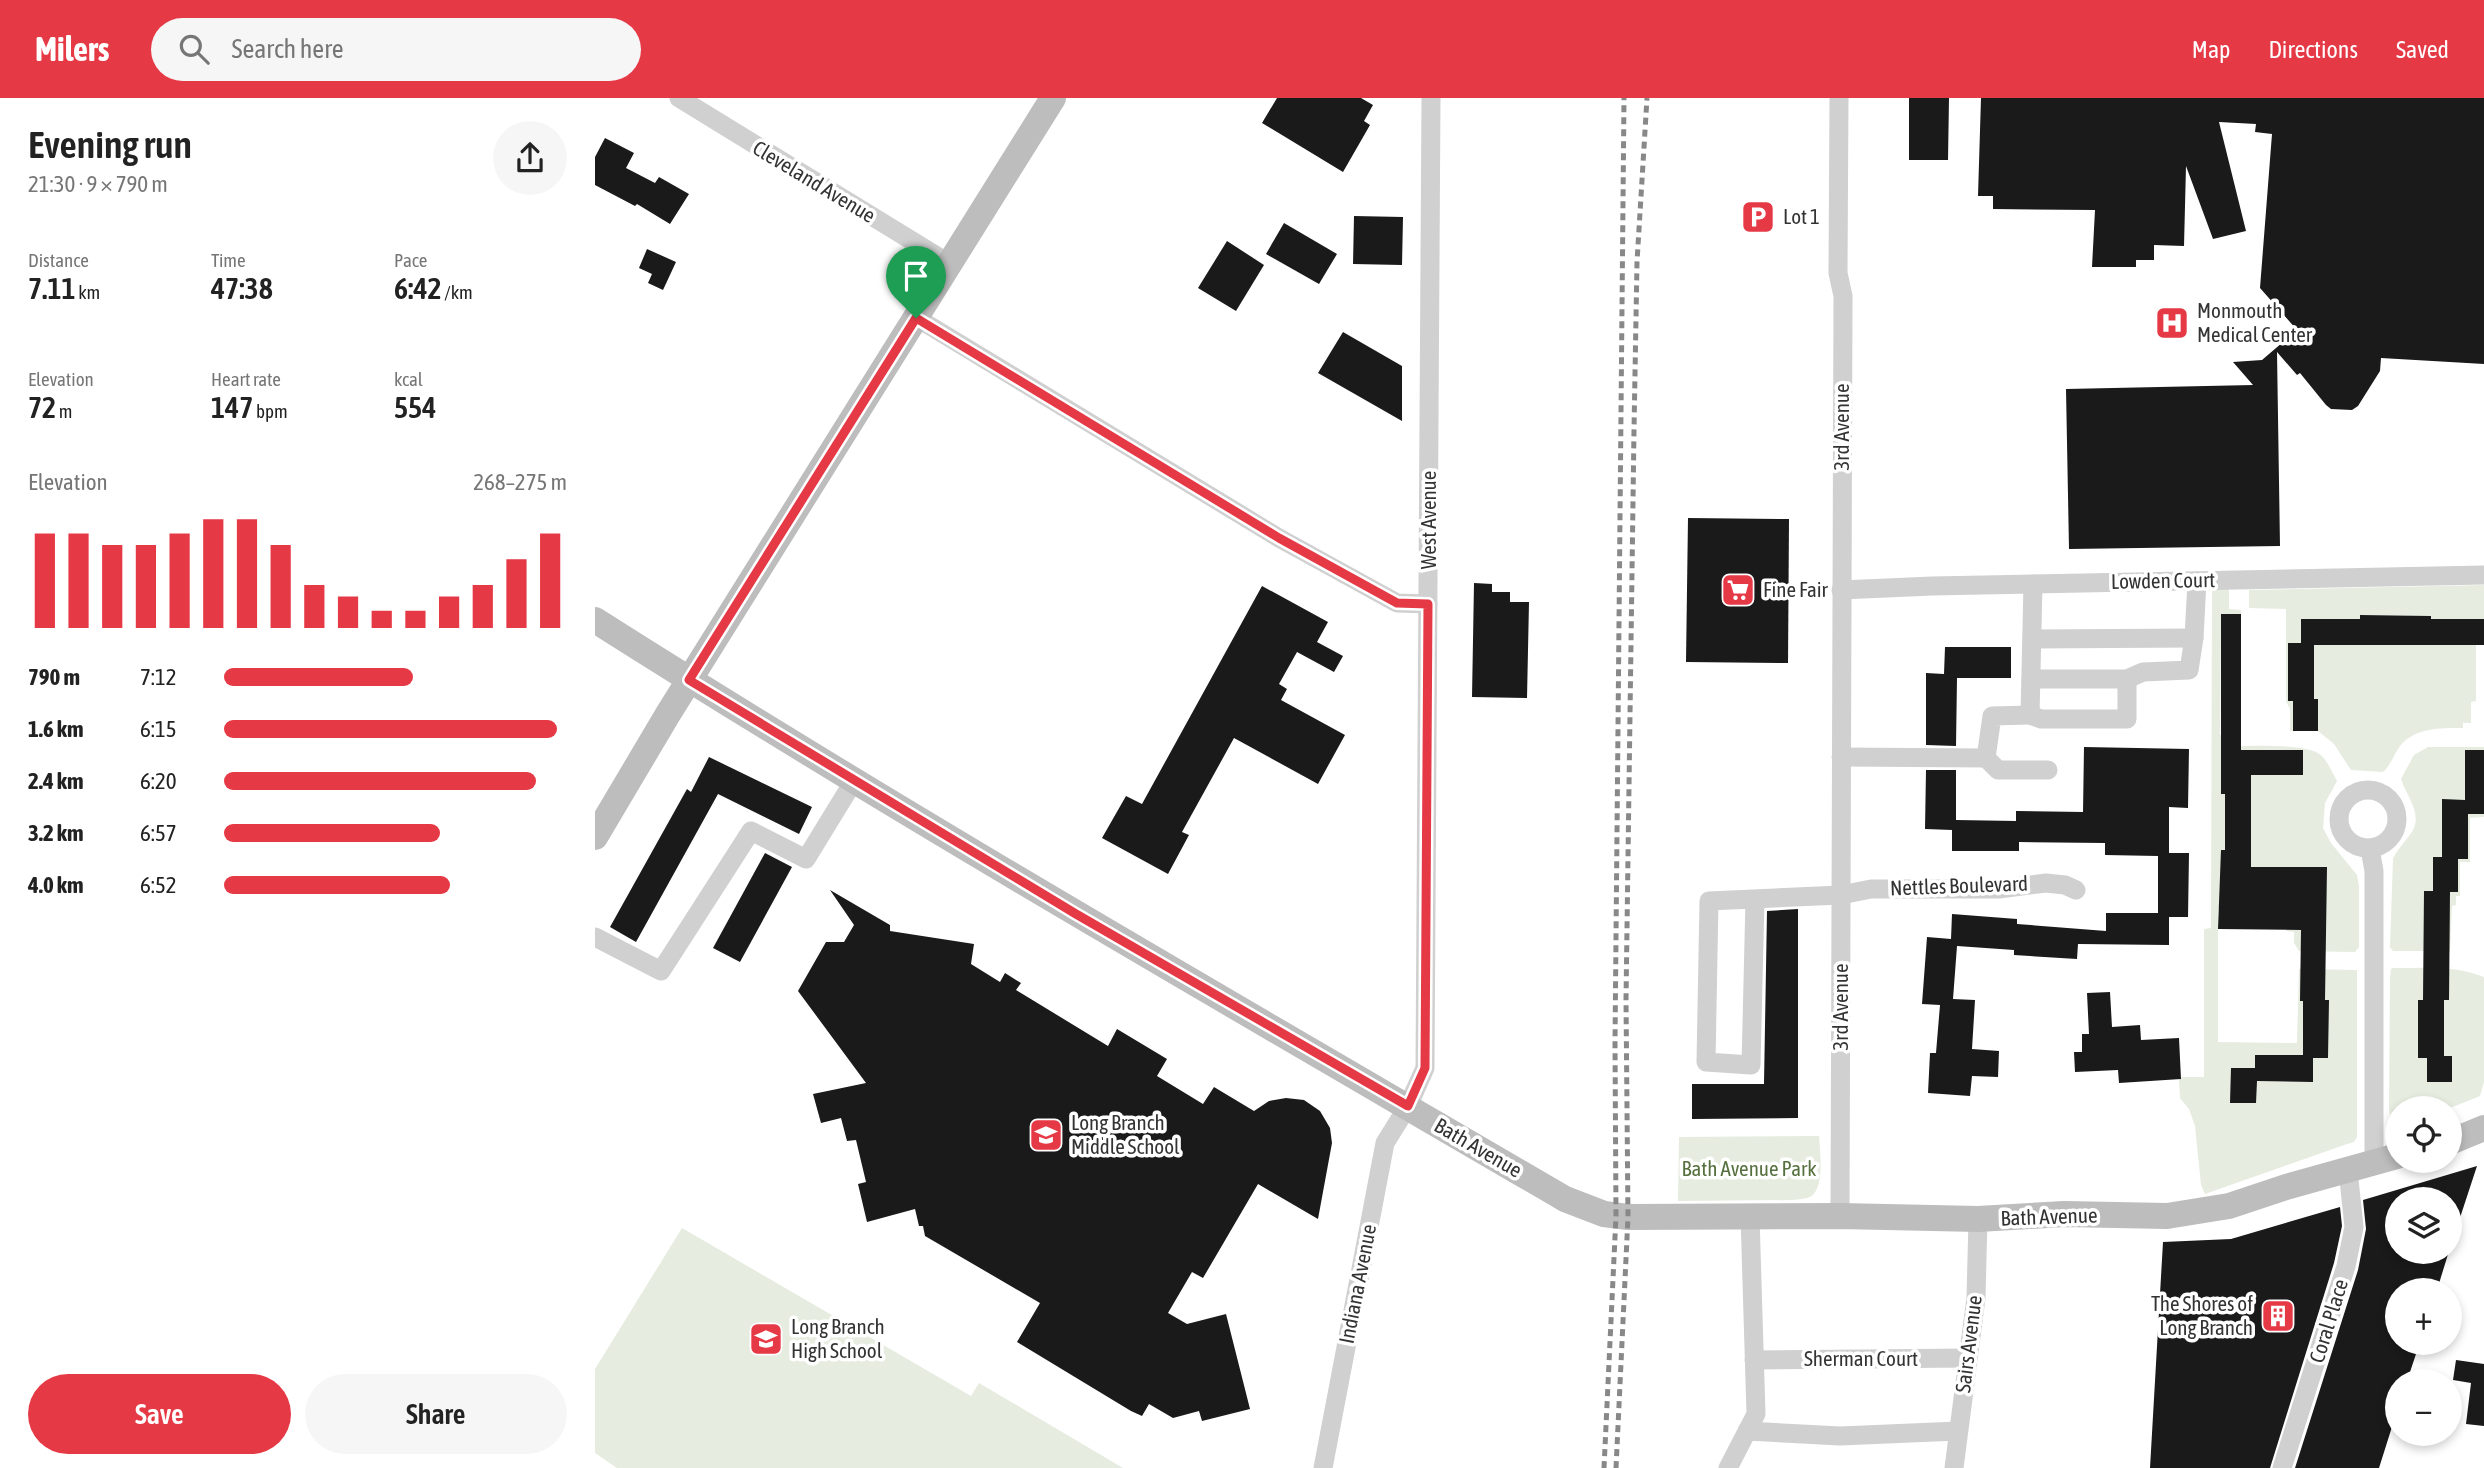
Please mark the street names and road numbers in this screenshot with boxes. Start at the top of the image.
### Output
street label: Cleveland Avenue [749,135,880,227]
street label: 3rd Avenue [1829,383,1853,471]
street label: West Avenue [1416,471,1440,569]
street label: Lowden Court [2111,567,2215,593]
street label: Nettles Boulevard [1889,871,2028,899]
street label: 3rd Avenue [1828,963,1852,1051]
street label: Bath Avenue [1431,1112,1526,1182]
street label: Bath Avenue [2000,1202,2098,1230]
street label: Indiana Avenue [1334,1222,1380,1346]
street label: Coral Place [2304,1276,2352,1365]
street label: Sairs Avenue [1950,1294,1986,1394]
street label: Sherman Court [1804,1346,1918,1370]

